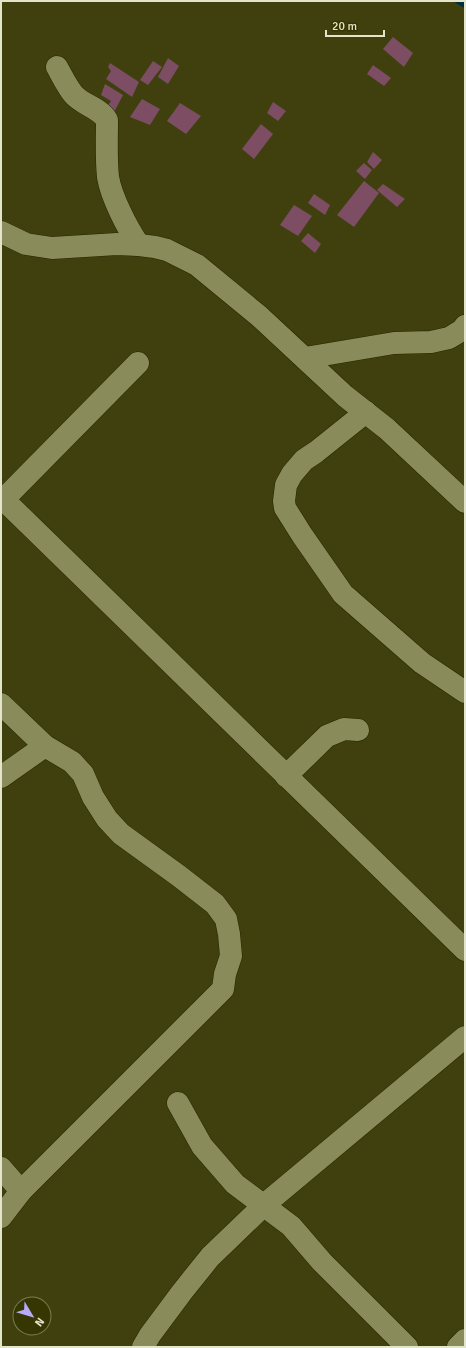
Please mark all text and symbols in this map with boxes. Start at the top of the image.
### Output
scale bar [326,12,384,38]
text: 20 m [332,19,357,34]
north arrow [12,1296,52,1336]
text: N [32,1315,47,1329]

